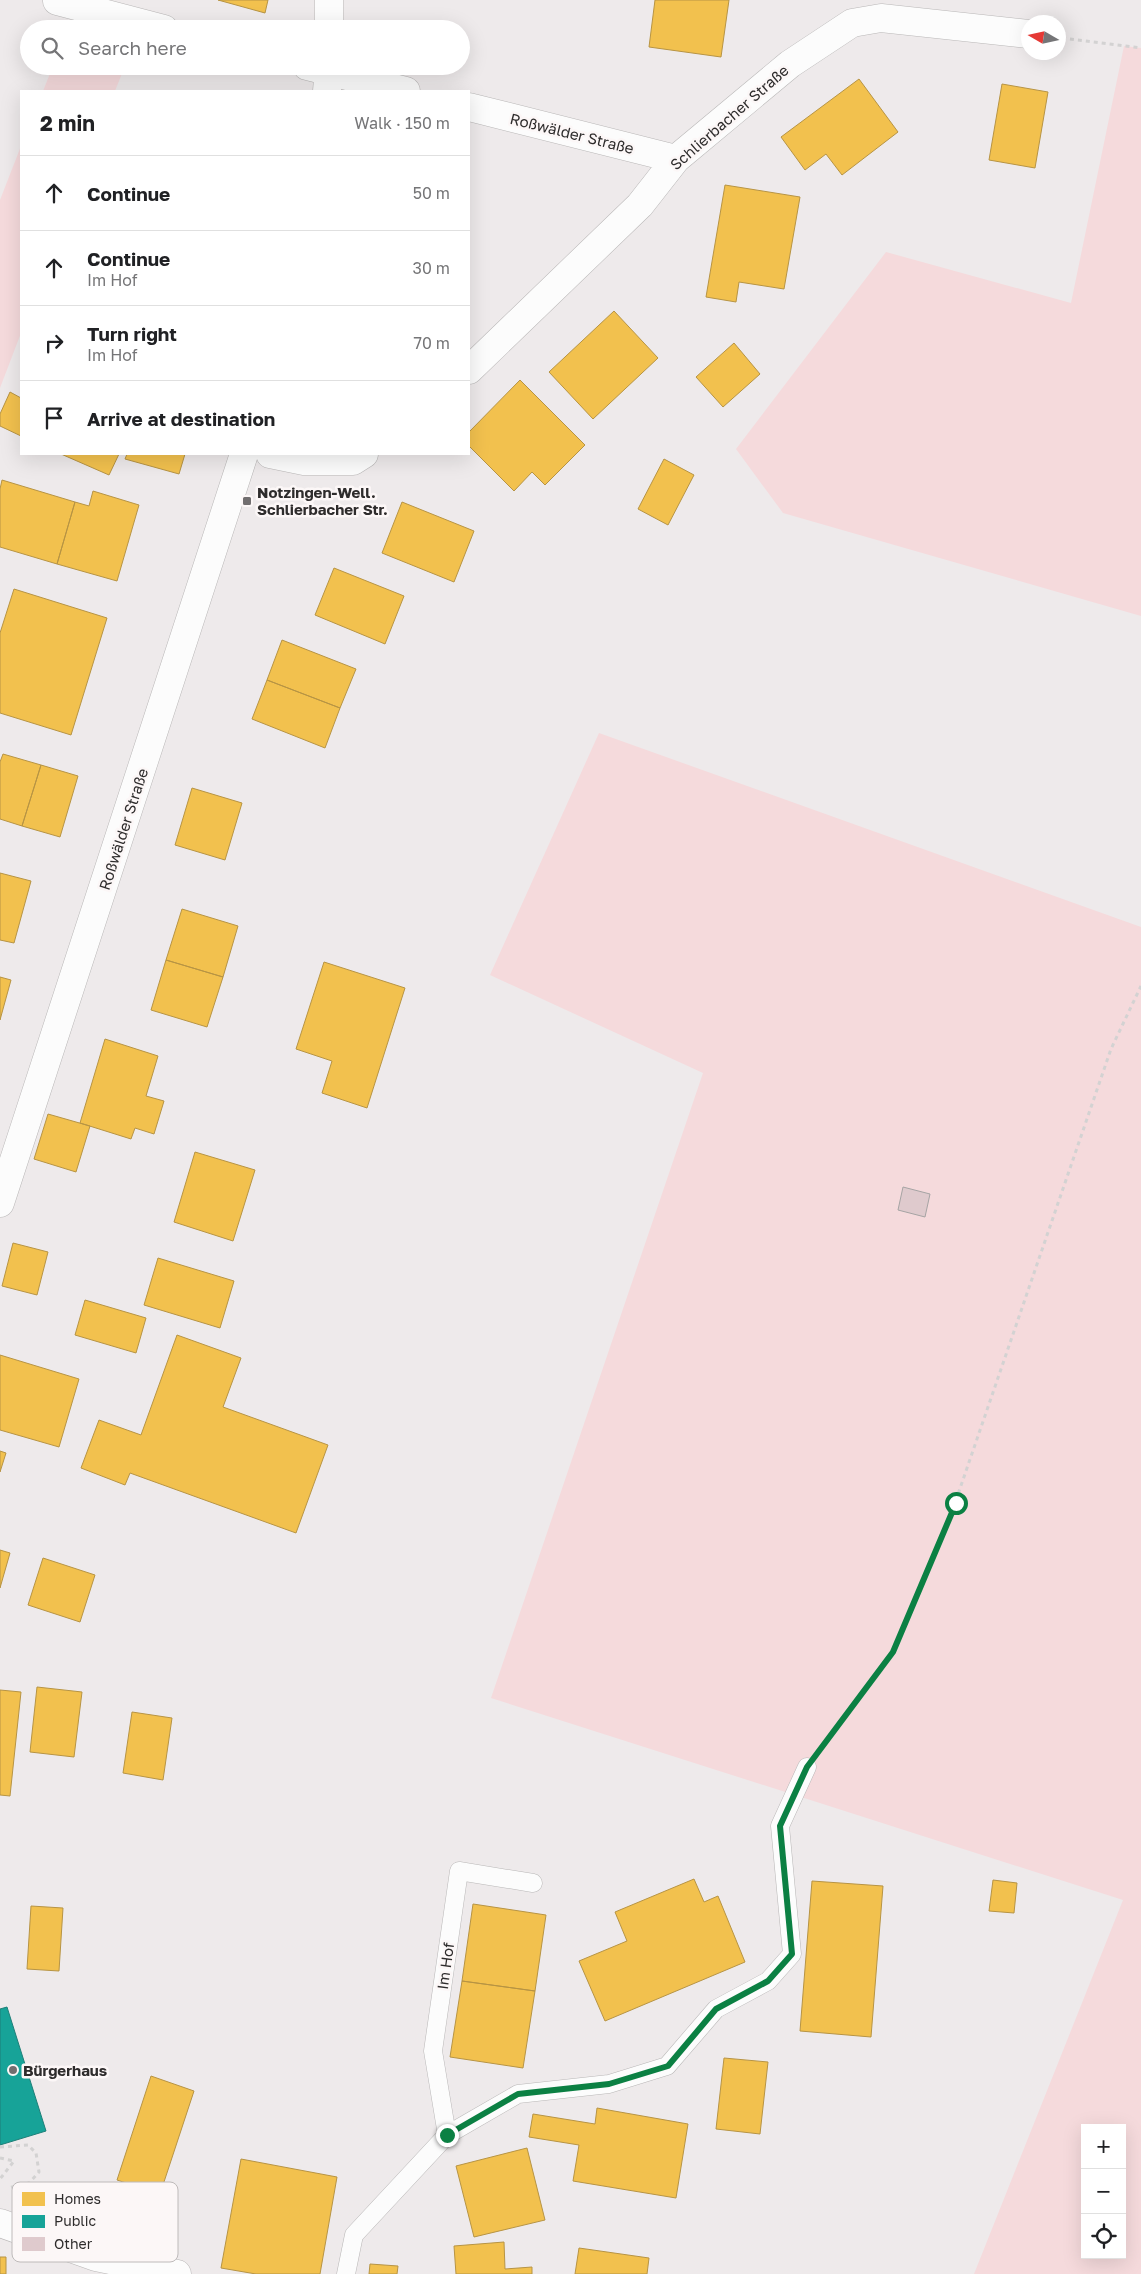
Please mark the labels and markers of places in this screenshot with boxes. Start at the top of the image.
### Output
place label: Notzingen-Well. Schlierbacher Str. [257,483,388,518]
marker: Notzingen-Well. Schlierbacher Str. [241,495,253,507]
place label: Bürgerhaus [23,2061,107,2079]
marker: Bürgerhaus [7,2064,19,2076]

